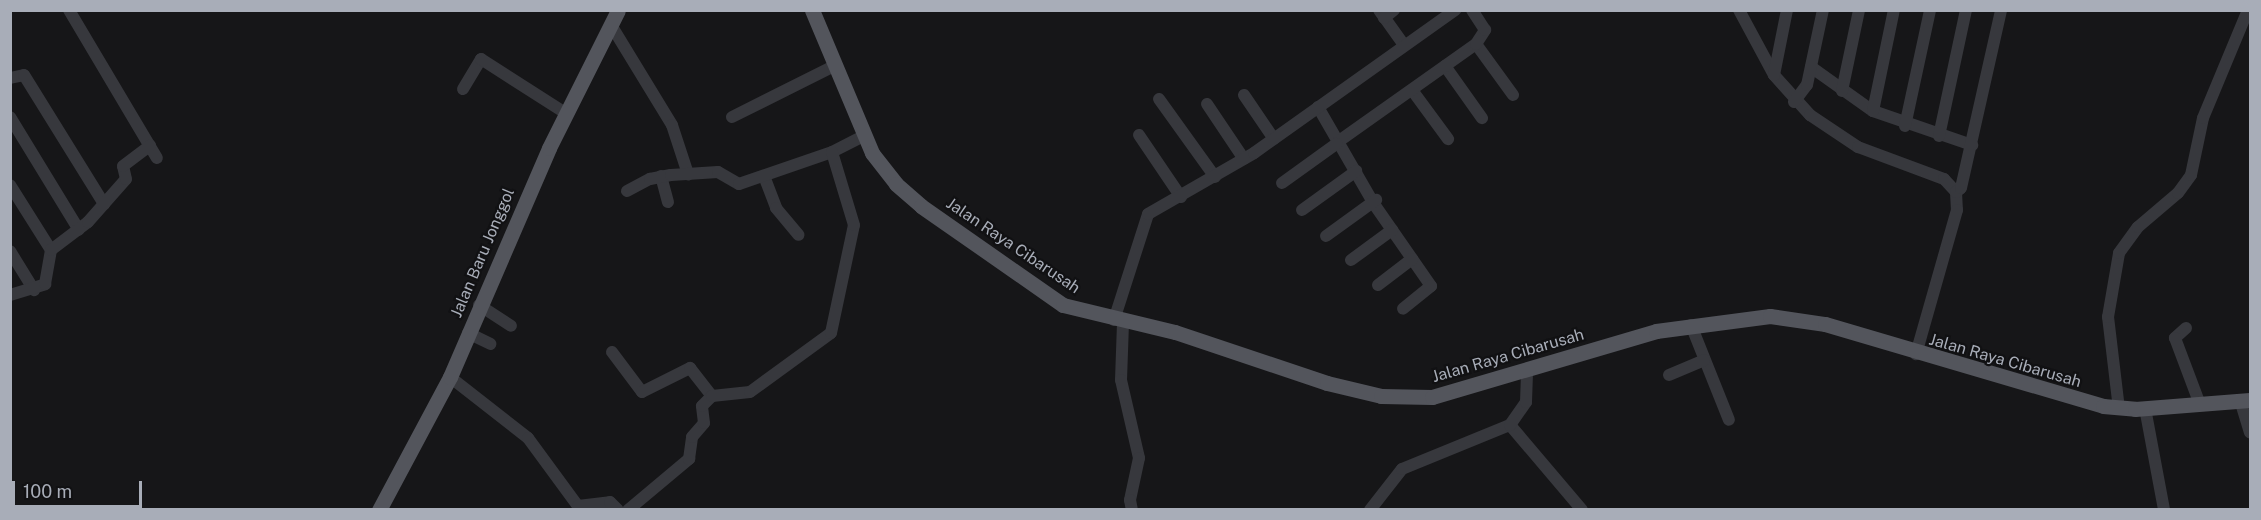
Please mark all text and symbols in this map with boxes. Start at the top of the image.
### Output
street label: Jalan Baru Jonggol [447,185,519,321]
street label: Jalan Raya Cibarusah [942,194,1084,298]
street label: Jalan Raya Cibarusah [1430,325,1586,387]
street label: Jalan Raya Cibarusah [1927,330,2083,392]
scale bar [15,469,146,507]
text: 100 m [23,481,72,502]

